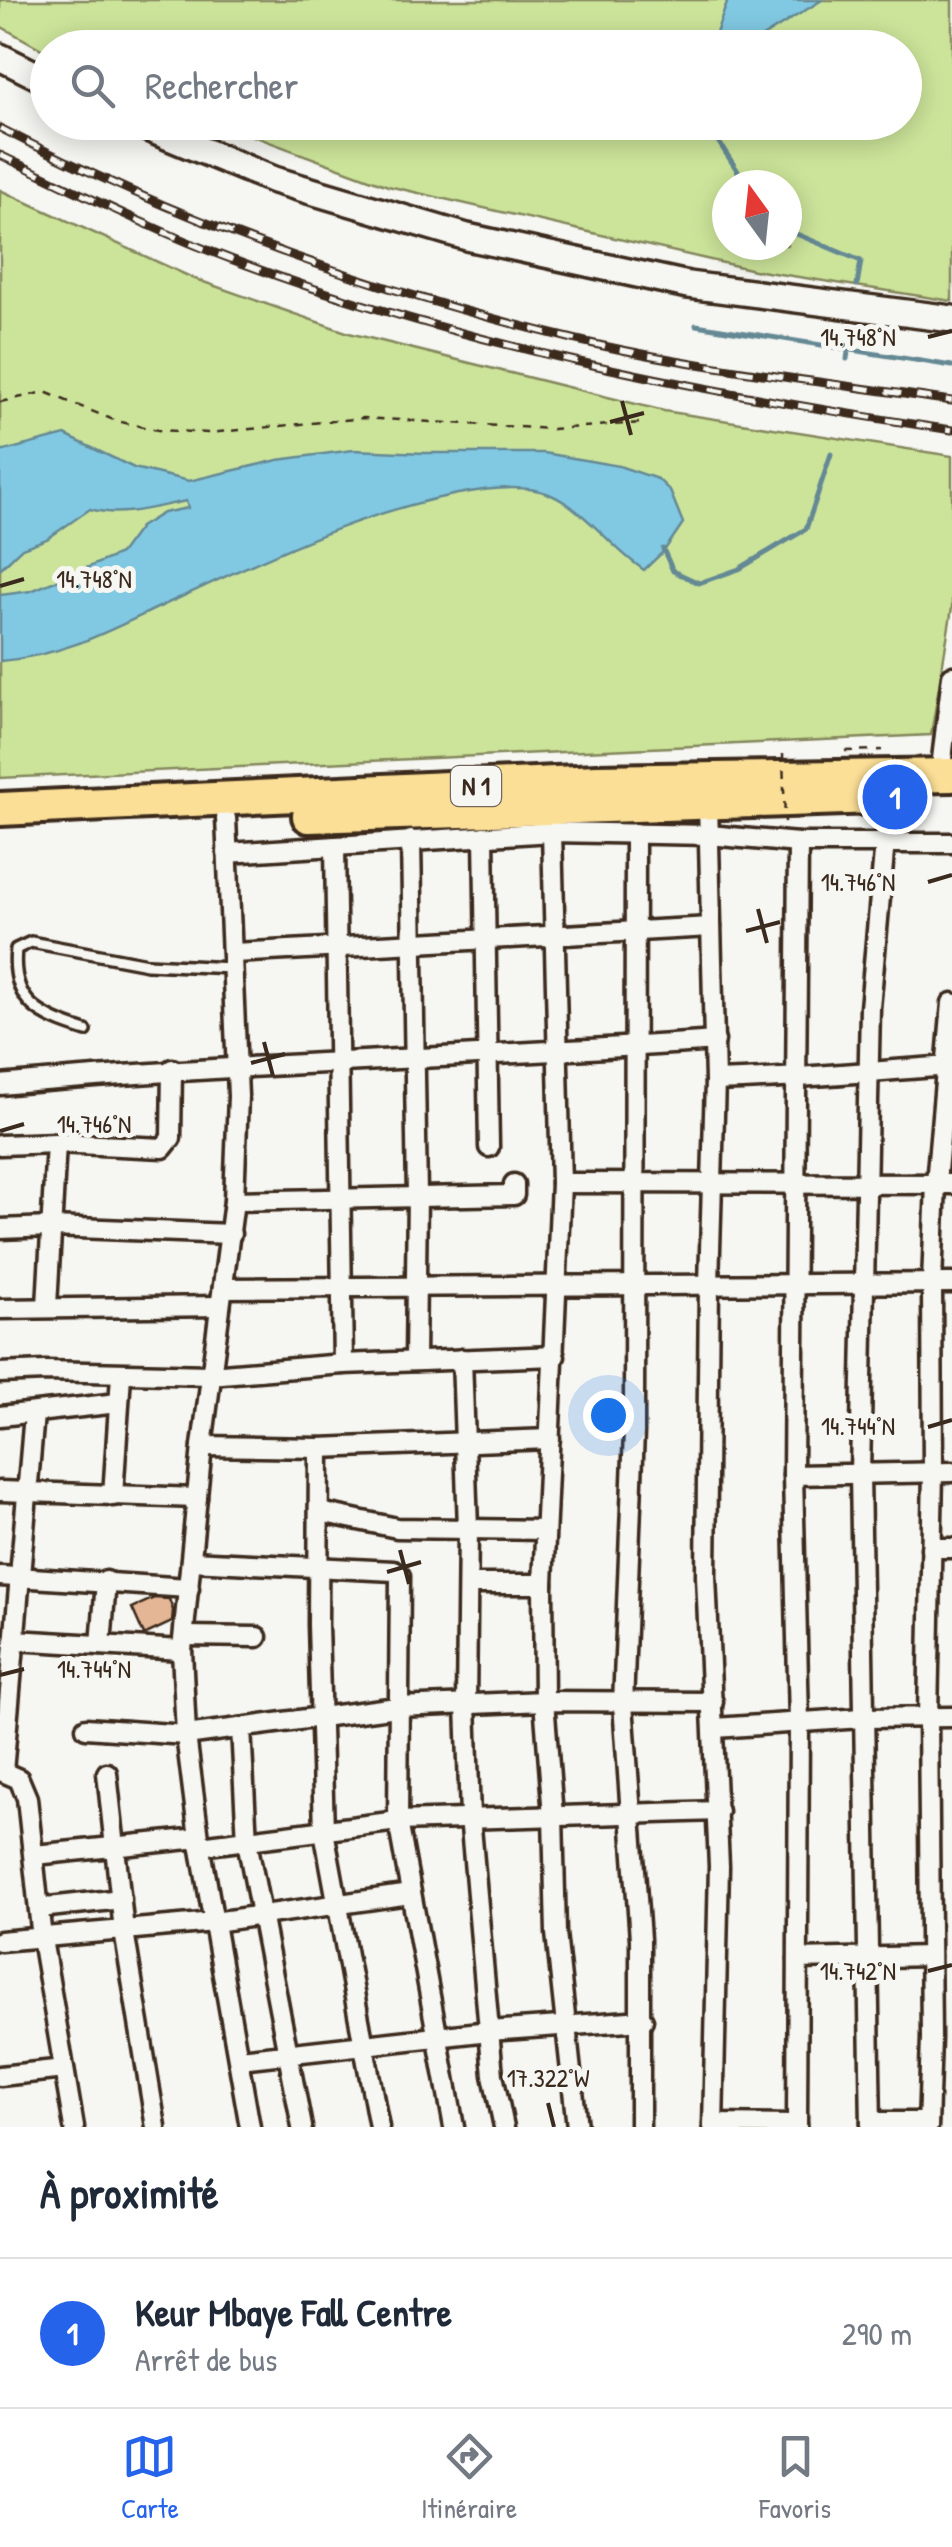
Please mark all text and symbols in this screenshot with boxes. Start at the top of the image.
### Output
search box [30,30,922,140]
icon: search [65,58,120,113]
text: Rechercher [145,59,298,111]
north arrow [712,170,802,260]
text: 14.748°N [820,320,896,354]
text: 14.748°N [56,562,132,596]
pin: 1 [862,760,928,834]
road number: N 1 [451,766,501,806]
text: 14.746°N [821,865,895,899]
text: 14.746°N [57,1107,131,1141]
your location [583,1390,634,1441]
text: 14.744°N [821,1409,895,1443]
text: 14.744°N [57,1652,131,1686]
text: 14.742°N [820,1954,896,1988]
text: 17.322°W [507,2061,590,2095]
text: À proximité [40,2164,219,2221]
text: Keur Mbaye Fall Centre [135,2286,452,2338]
text: 1 [67,2312,78,2355]
text: 290 m [842,2312,912,2355]
text: Arrêt de bus [135,2338,277,2381]
tab: Carte [121,2429,179,2527]
tab: Itinéraire [421,2429,517,2527]
tab: Favoris [759,2429,831,2527]

